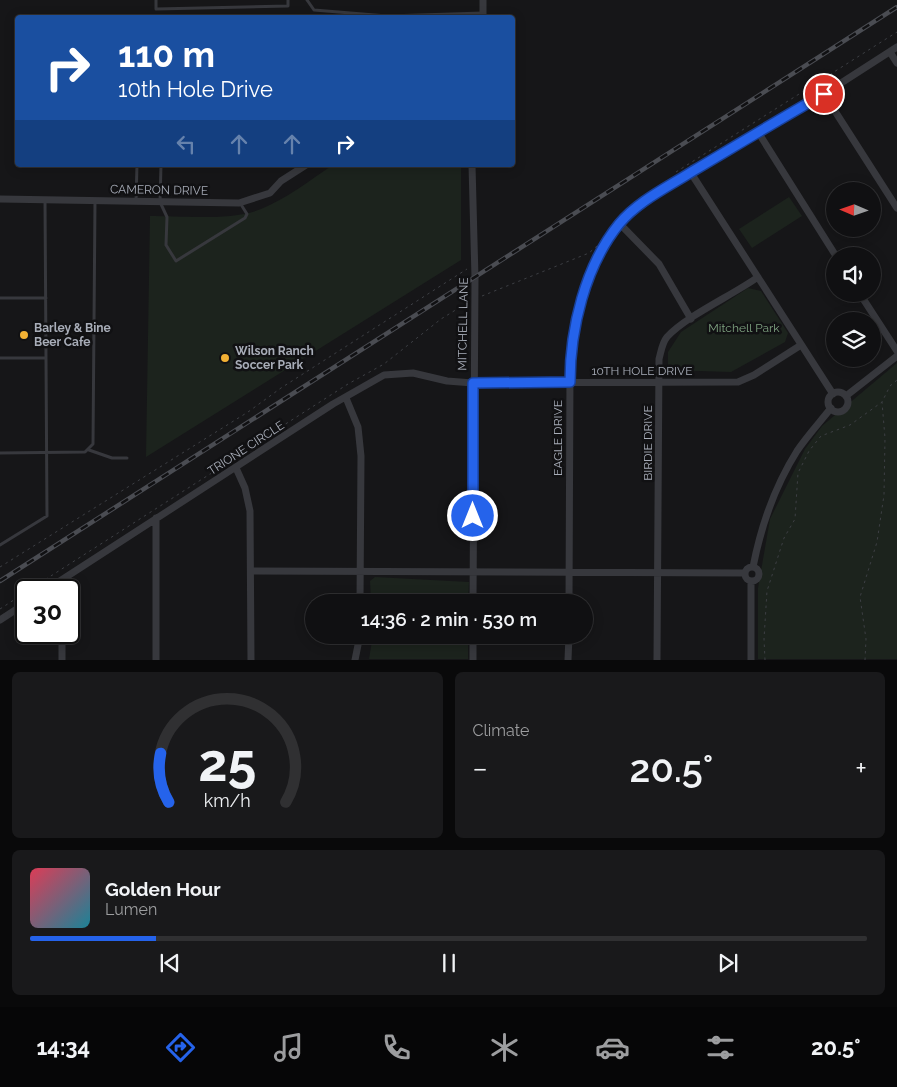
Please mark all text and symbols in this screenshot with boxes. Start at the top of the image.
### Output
text: 110 m [118,34,215,75]
icon: right [35,35,100,100]
pin [803,73,845,115]
text: 10th Hole Drive [118,76,273,102]
icon: arrive [810,80,838,108]
icon: left [172,130,200,158]
icon: ahead [225,130,253,158]
icon: ahead [278,130,306,158]
icon: right [331,130,359,158]
street label: CAMERON DRIVE [110,182,208,198]
north arrow [826,182,881,238]
map controls [826,182,881,367]
button: sound [826,247,881,302]
street label: MITCHELL LANE [455,277,471,371]
button: layers [826,312,881,367]
place label: Barley & Bine Beer Cafe [34,321,111,349]
park label: Mitchell Park [708,321,780,335]
marker: Barley & Bine Beer Cafe [18,329,30,341]
place label: Wilson Ranch Soccer Park [235,344,314,372]
marker: Wilson Ranch Soccer Park [219,352,231,364]
street label: 10TH HOLE DRIVE [591,364,693,378]
street label: EAGLE DRIVE [551,400,565,476]
street label: BIRDIE DRIVE [641,405,655,481]
street label: TRIONE CIRCLE [205,418,287,478]
position arrow [446,489,498,541]
speed limit sign: 30 [15,579,80,644]
text: 14:36 · 2 min · 530 m [361,608,537,630]
text: Climate [473,721,529,740]
text: 25 [198,732,256,793]
text: 20.5° [630,746,713,791]
text: − [473,752,488,785]
text: + [855,752,867,785]
text: km/h [204,790,251,811]
text: Golden Hour [105,878,221,900]
text: Lumen [105,900,157,919]
icon: previous [156,949,184,977]
icon: pause [435,949,463,977]
icon: next [714,949,742,977]
icon: directions [163,1030,198,1065]
icon: music [271,1030,306,1065]
icon: phone [379,1030,414,1065]
icon: climate [487,1030,522,1065]
icon: car [595,1030,630,1065]
icon: filters [703,1030,738,1065]
text: 14:34 [36,1034,90,1060]
text: 20.5° [811,1034,860,1060]

